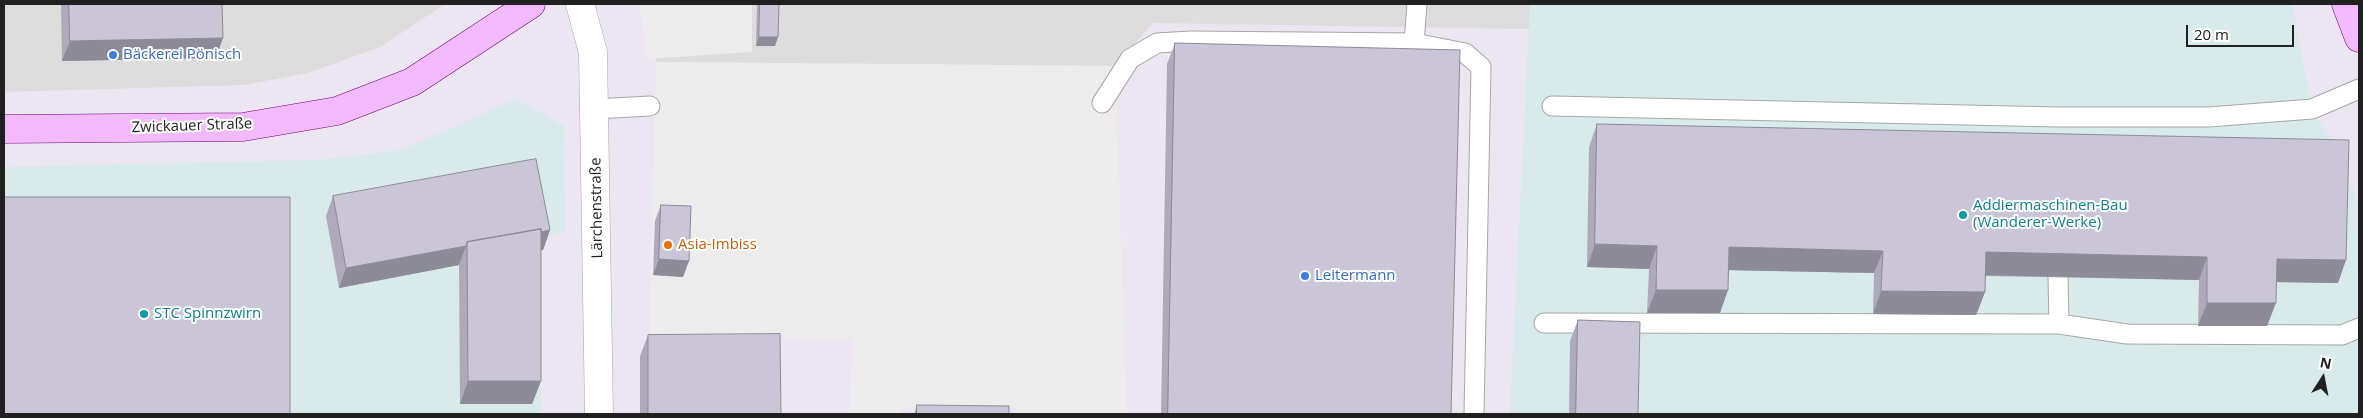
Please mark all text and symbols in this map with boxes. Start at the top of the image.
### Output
scale bar [2188,15,2296,47]
text: 20 m [2194,24,2229,44]
place label: Bäckerei Pönisch [123,46,241,64]
marker: Bäckerei Pönisch [107,49,119,61]
street label: Zwickauer Straße [131,115,253,137]
street label: Lärchenstraße [587,157,607,259]
place label: Addiermaschinen-Bau (Wanderer-Werke) [1973,197,2128,232]
marker: Addiermaschinen-Bau (Wanderer-Werke) [1957,209,1969,221]
place label: Asia-Imbiss [678,236,757,254]
marker: Asia-Imbiss [662,239,674,251]
place label: Leitermann [1315,267,1396,285]
marker: Leitermann [1299,270,1311,282]
place label: STC Spinnzwirn [154,305,261,323]
marker: STC Spinnzwirn [138,308,150,320]
text: N [2319,352,2333,373]
north arrow [2298,353,2348,403]

